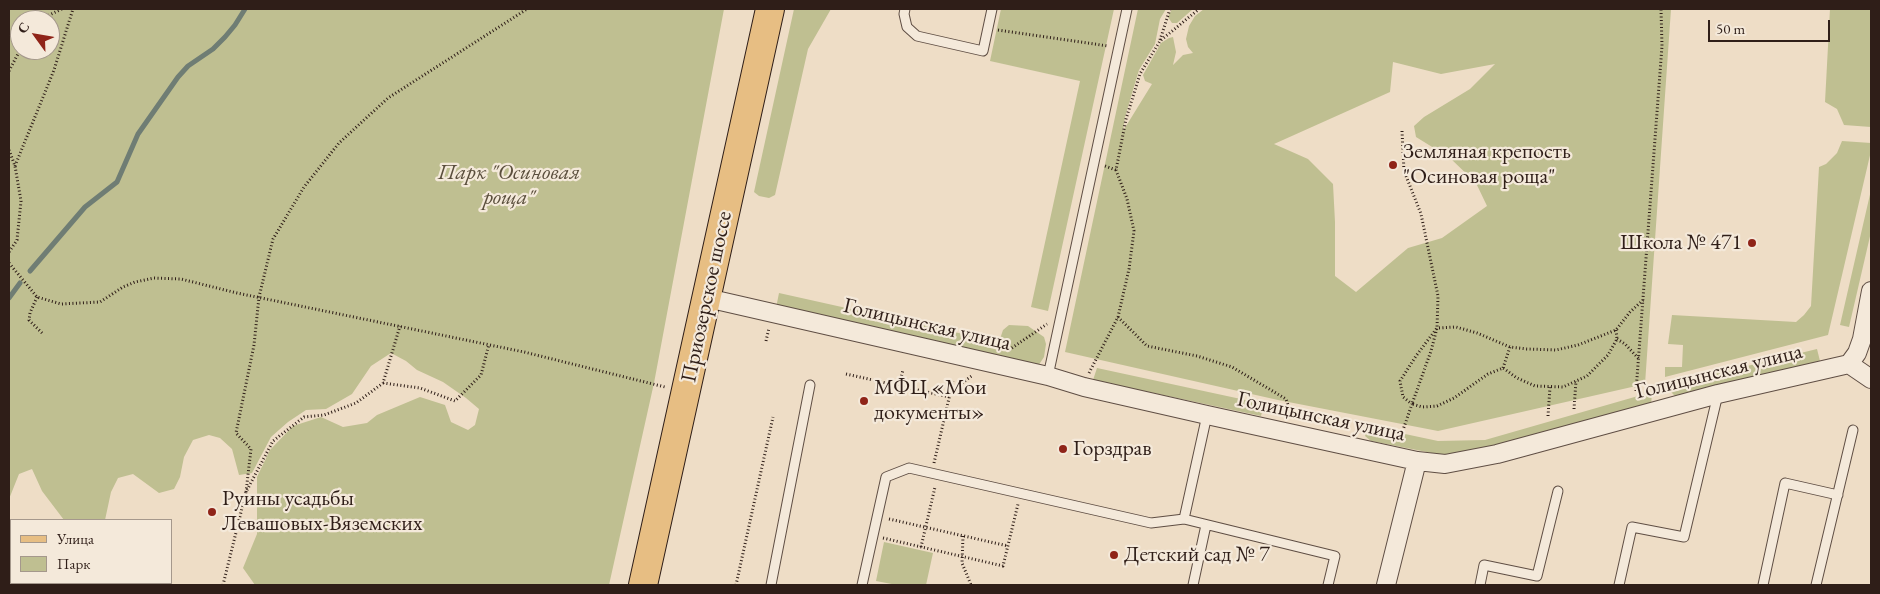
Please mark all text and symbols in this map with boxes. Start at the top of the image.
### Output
north arrow [10,10,60,60]
scale bar [1710,10,1832,42]
text: С [13,19,33,37]
text: 50 m [1716,19,1745,38]
place label: Земляная крепость "Осиновая роща" [1403,139,1571,190]
marker: Земляная крепость "Осиновая роща" [1387,159,1399,171]
park label: Парк "Осиновая роща" [438,160,580,212]
street label: Приозерское шоссе [676,209,738,385]
place label: Школа № 471 [1620,230,1742,256]
marker: Школа № 471 [1746,237,1758,249]
street label: Голицынская улица [841,293,1013,357]
street label: Голицынская улица [1633,338,1805,406]
place label: МФЦ «Мои документы» [874,375,987,426]
street label: Голицынская улица [1234,386,1408,448]
marker: МФЦ «Мои документы» [858,395,870,407]
place label: Горздрав [1073,436,1152,462]
marker: Горздрав [1057,443,1069,455]
place label: Руины усадьбы Левашовых-Вяземских [222,486,422,538]
marker: Руины усадьбы Левашовых-Вяземских [206,506,218,518]
legend [10,519,172,584]
text: Улица [57,529,94,548]
place label: Детский сад № 7 [1124,542,1270,568]
marker: Детский сад № 7 [1108,549,1120,561]
text: Парк [57,554,90,573]

